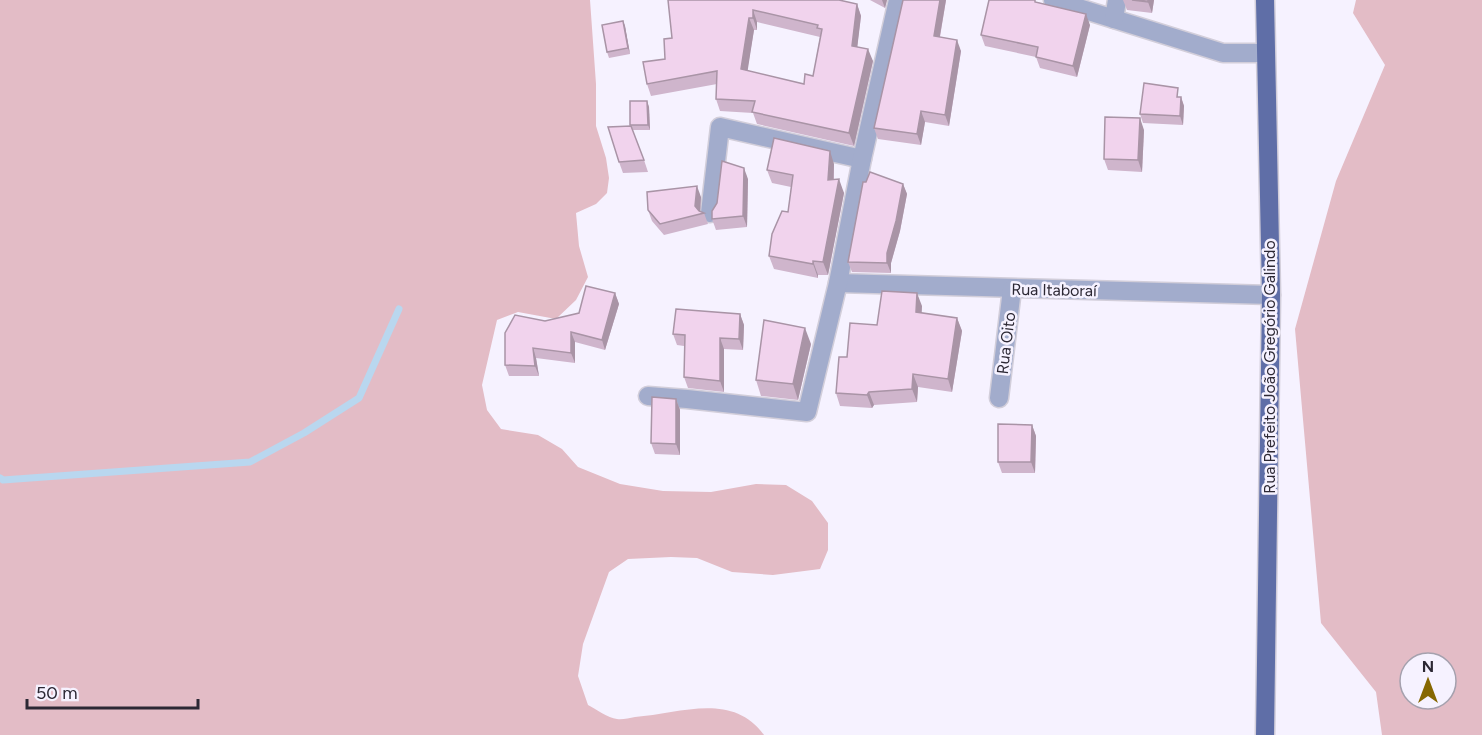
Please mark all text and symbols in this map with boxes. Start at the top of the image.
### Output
street label: Rua Prefeito João Gregório Galindo [1260,240,1279,494]
street label: Rua Itaboraí [1011,280,1098,300]
street label: Rua Oito [993,311,1019,375]
north arrow [1398,651,1458,711]
text: N [1422,657,1434,676]
scale bar [27,672,198,710]
text: 50 m [36,682,78,704]

